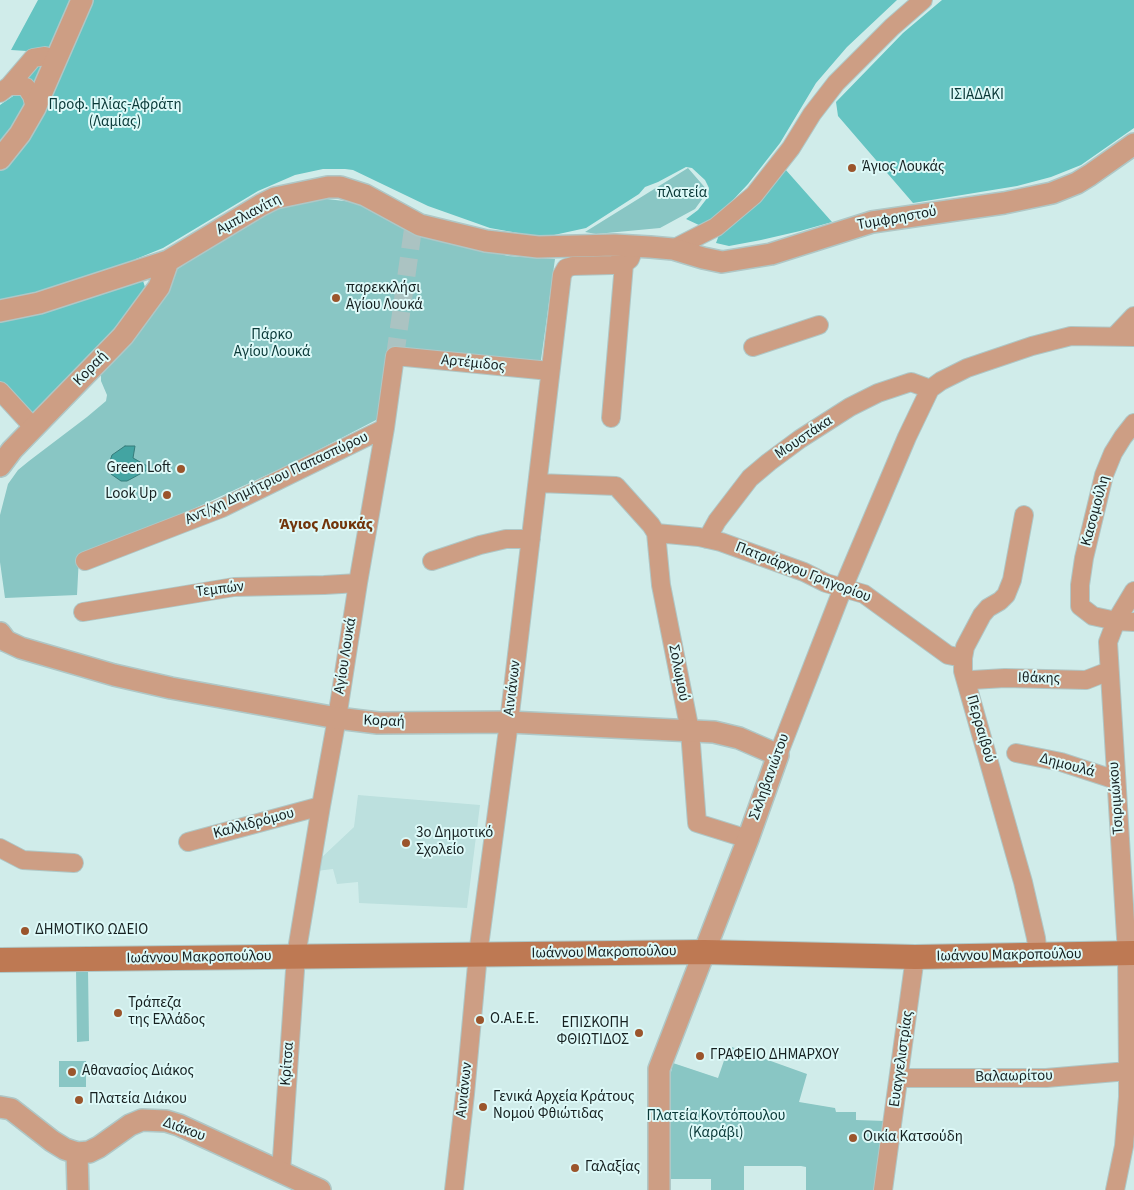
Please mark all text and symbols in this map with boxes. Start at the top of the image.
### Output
park label: ΙΣΙΑΔΑΚΙ [950,87,1004,105]
park label: Προφ. Ηλίας-Αφράτη (Λαμίας) [48,97,182,132]
place label: Άγιος Λουκάς [862,159,944,177]
marker: Άγιος Λουκάς [846,162,858,174]
park label: πλατεία [657,185,707,203]
street label: Αμπλιανίτη [214,191,284,239]
street label: Τυμφρηστού [856,203,938,235]
place label: παρεκκλήσι Αγίου Λουκά [346,280,423,315]
marker: παρεκκλήσι Αγίου Λουκά [330,292,342,304]
park label: Πάρκο Αγίου Λουκά [234,327,310,362]
street label: Κοραή [70,348,112,390]
street label: Αρτέμιδος [440,352,506,376]
street label: Μουστάκα [772,412,836,464]
street label: Αντ/χη Δημήτριου Παπασπύρου [183,429,371,529]
place label: Green Loft [106,460,171,478]
marker: Green Loft [175,463,187,475]
street label: Κασομούλη [1078,474,1114,548]
place label: Look Up [105,486,157,504]
marker: Look Up [161,489,173,501]
district label: Άγιος Λουκάς [279,515,373,535]
street label: Πατριάρχου Γρηγορίου [733,539,873,607]
street label: Τεμπών [195,578,245,602]
street label: Αγίου Λουκά [331,617,361,695]
street label: Σολωμού [664,643,692,703]
street label: Αινιάνων [501,659,525,717]
street label: Ιθάκης [1018,670,1060,688]
street label: Περραιβού [962,693,998,765]
street label: Κοραή [363,712,405,732]
street label: Σκληβανιώτου [746,731,794,823]
street label: Δημουλά [1037,750,1097,782]
street label: Τσιριμώκου [1105,761,1129,835]
street label: Καλλιδρόμου [212,805,296,843]
place label: 3ο Δημοτικό Σχολείο [416,825,493,860]
marker: 3ο Δημοτικό Σχολείο [400,837,412,849]
place label: ΔΗΜΟΤΙΚΟ ΩΔΕΙΟ [35,922,148,940]
marker: ΔΗΜΟΤΙΚΟ ΩΔΕΙΟ [19,925,31,937]
street label: Ιωάννου Μακροπούλου [531,943,677,963]
street label: Ιωάννου Μακροπούλου [936,946,1082,966]
street label: Ιωάννου Μακροπούλου [126,948,272,968]
place label: Τράπεζα της Ελλάδος [128,995,205,1030]
marker: Τράπεζα της Ελλάδος [112,1007,124,1019]
street label: Ευαγγελιστρίας [886,1010,918,1108]
place label: Ο.Α.Ε.Ε. [490,1011,539,1029]
marker: Ο.Α.Ε.Ε. [474,1014,486,1026]
place label: ΕΠΙΣΚΟΠΗ ΦΘΙΩΤΙΔΟΣ [556,1015,629,1050]
marker: ΕΠΙΣΚΟΠΗ ΦΘΙΩΤΙΔΟΣ [633,1027,645,1039]
street label: Κρίτσα [277,1042,299,1086]
place label: ΓΡΑΦΕΙΟ ΔΗΜΑΡΧΟΥ [710,1047,839,1065]
marker: ΓΡΑΦΕΙΟ ΔΗΜΑΡΧΟΥ [694,1050,706,1062]
street label: Αινιάνων [453,1061,477,1119]
place label: Αθανασίος Διάκος [82,1063,194,1081]
marker: Αθανασίος Διάκος [66,1066,78,1078]
street label: Βαλαωρίτου [975,1067,1053,1087]
place label: Γενικά Αρχεία Κράτους Νομού Φθιώτιδας [493,1089,634,1124]
place label: Πλατεία Διάκου [89,1091,187,1109]
marker: Πλατεία Διάκου [73,1094,85,1106]
marker: Γενικά Αρχεία Κράτους Νομού Φθιώτιδας [477,1101,489,1113]
park label: Πλατεία Κοντόπουλου (Καράβι) [647,1108,785,1143]
street label: Διάκου [160,1114,208,1146]
place label: Οικία Κατσούδη [863,1129,963,1147]
marker: Οικία Κατσούδη [847,1132,859,1144]
place label: Γαλαξίας [585,1159,640,1177]
marker: Γαλαξίας [569,1162,581,1174]

